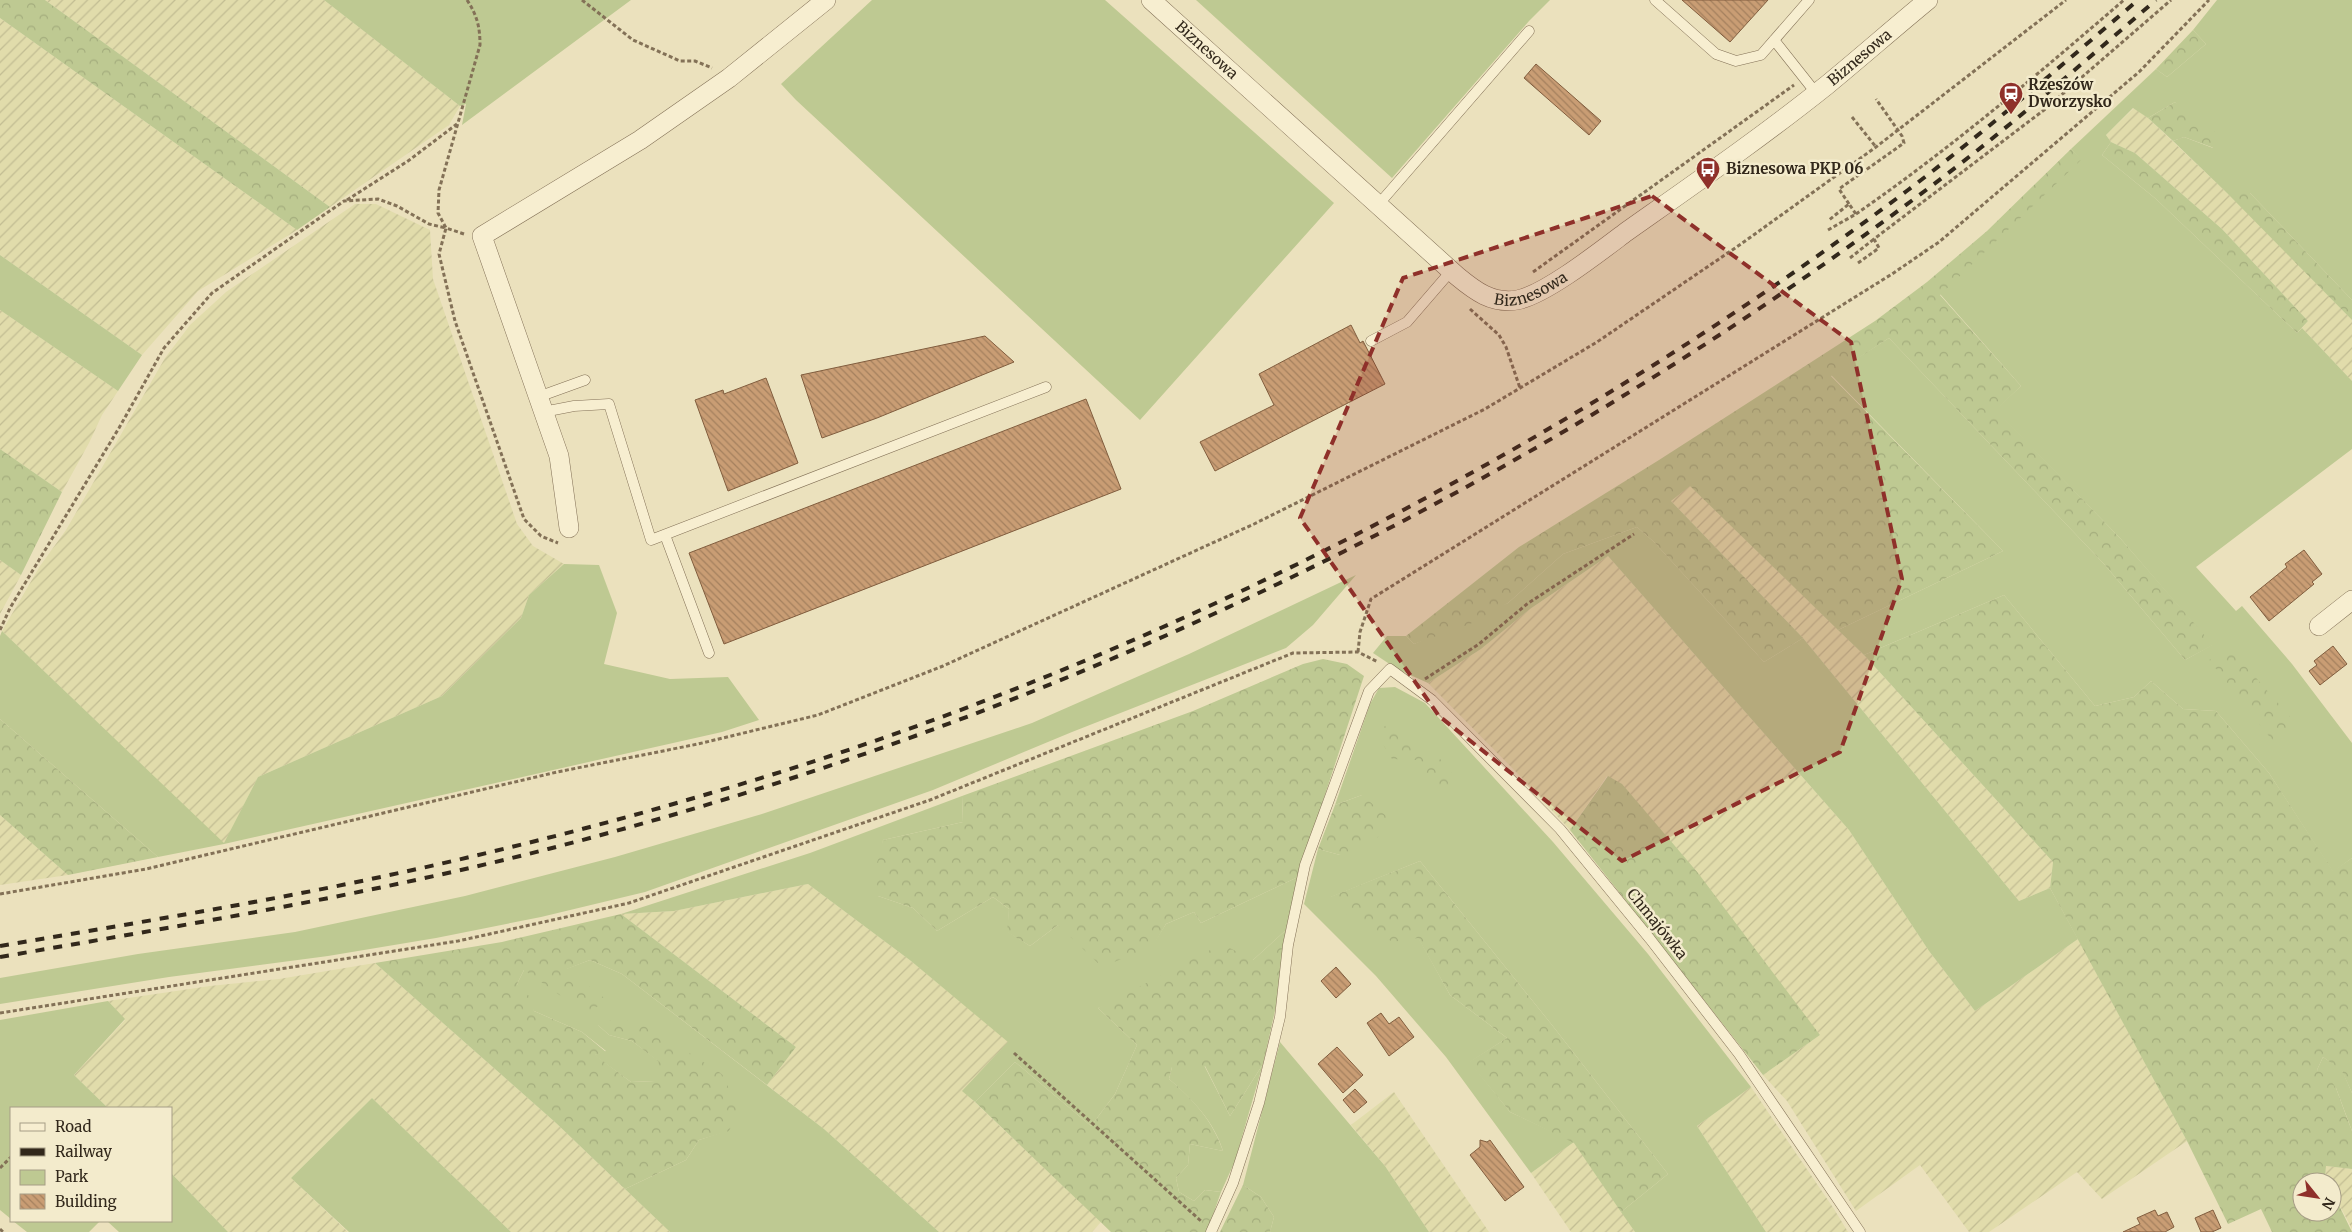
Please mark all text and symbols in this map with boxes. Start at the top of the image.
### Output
street label: Biznesowa [1172,17,1242,83]
street label: Biznesowa [1824,25,1895,90]
place label: Rzeszów Dworzysko [2028,75,2112,111]
station icon: Rzeszów Dworzysko [1998,81,2024,115]
bus stop icon: Biznesowa PKP 06 [1695,156,1721,190]
place label: Biznesowa PKP 06 [1726,159,1863,178]
street label: Biznesowa [1493,267,1571,310]
street label: Chmajówka [1623,884,1692,963]
legend [10,1107,172,1222]
text: Road [55,1117,91,1136]
text: Railway [55,1142,112,1161]
text: Park [55,1167,89,1186]
north arrow [2292,1172,2342,1222]
text: Building [55,1192,117,1211]
text: N [2318,1194,2339,1213]

